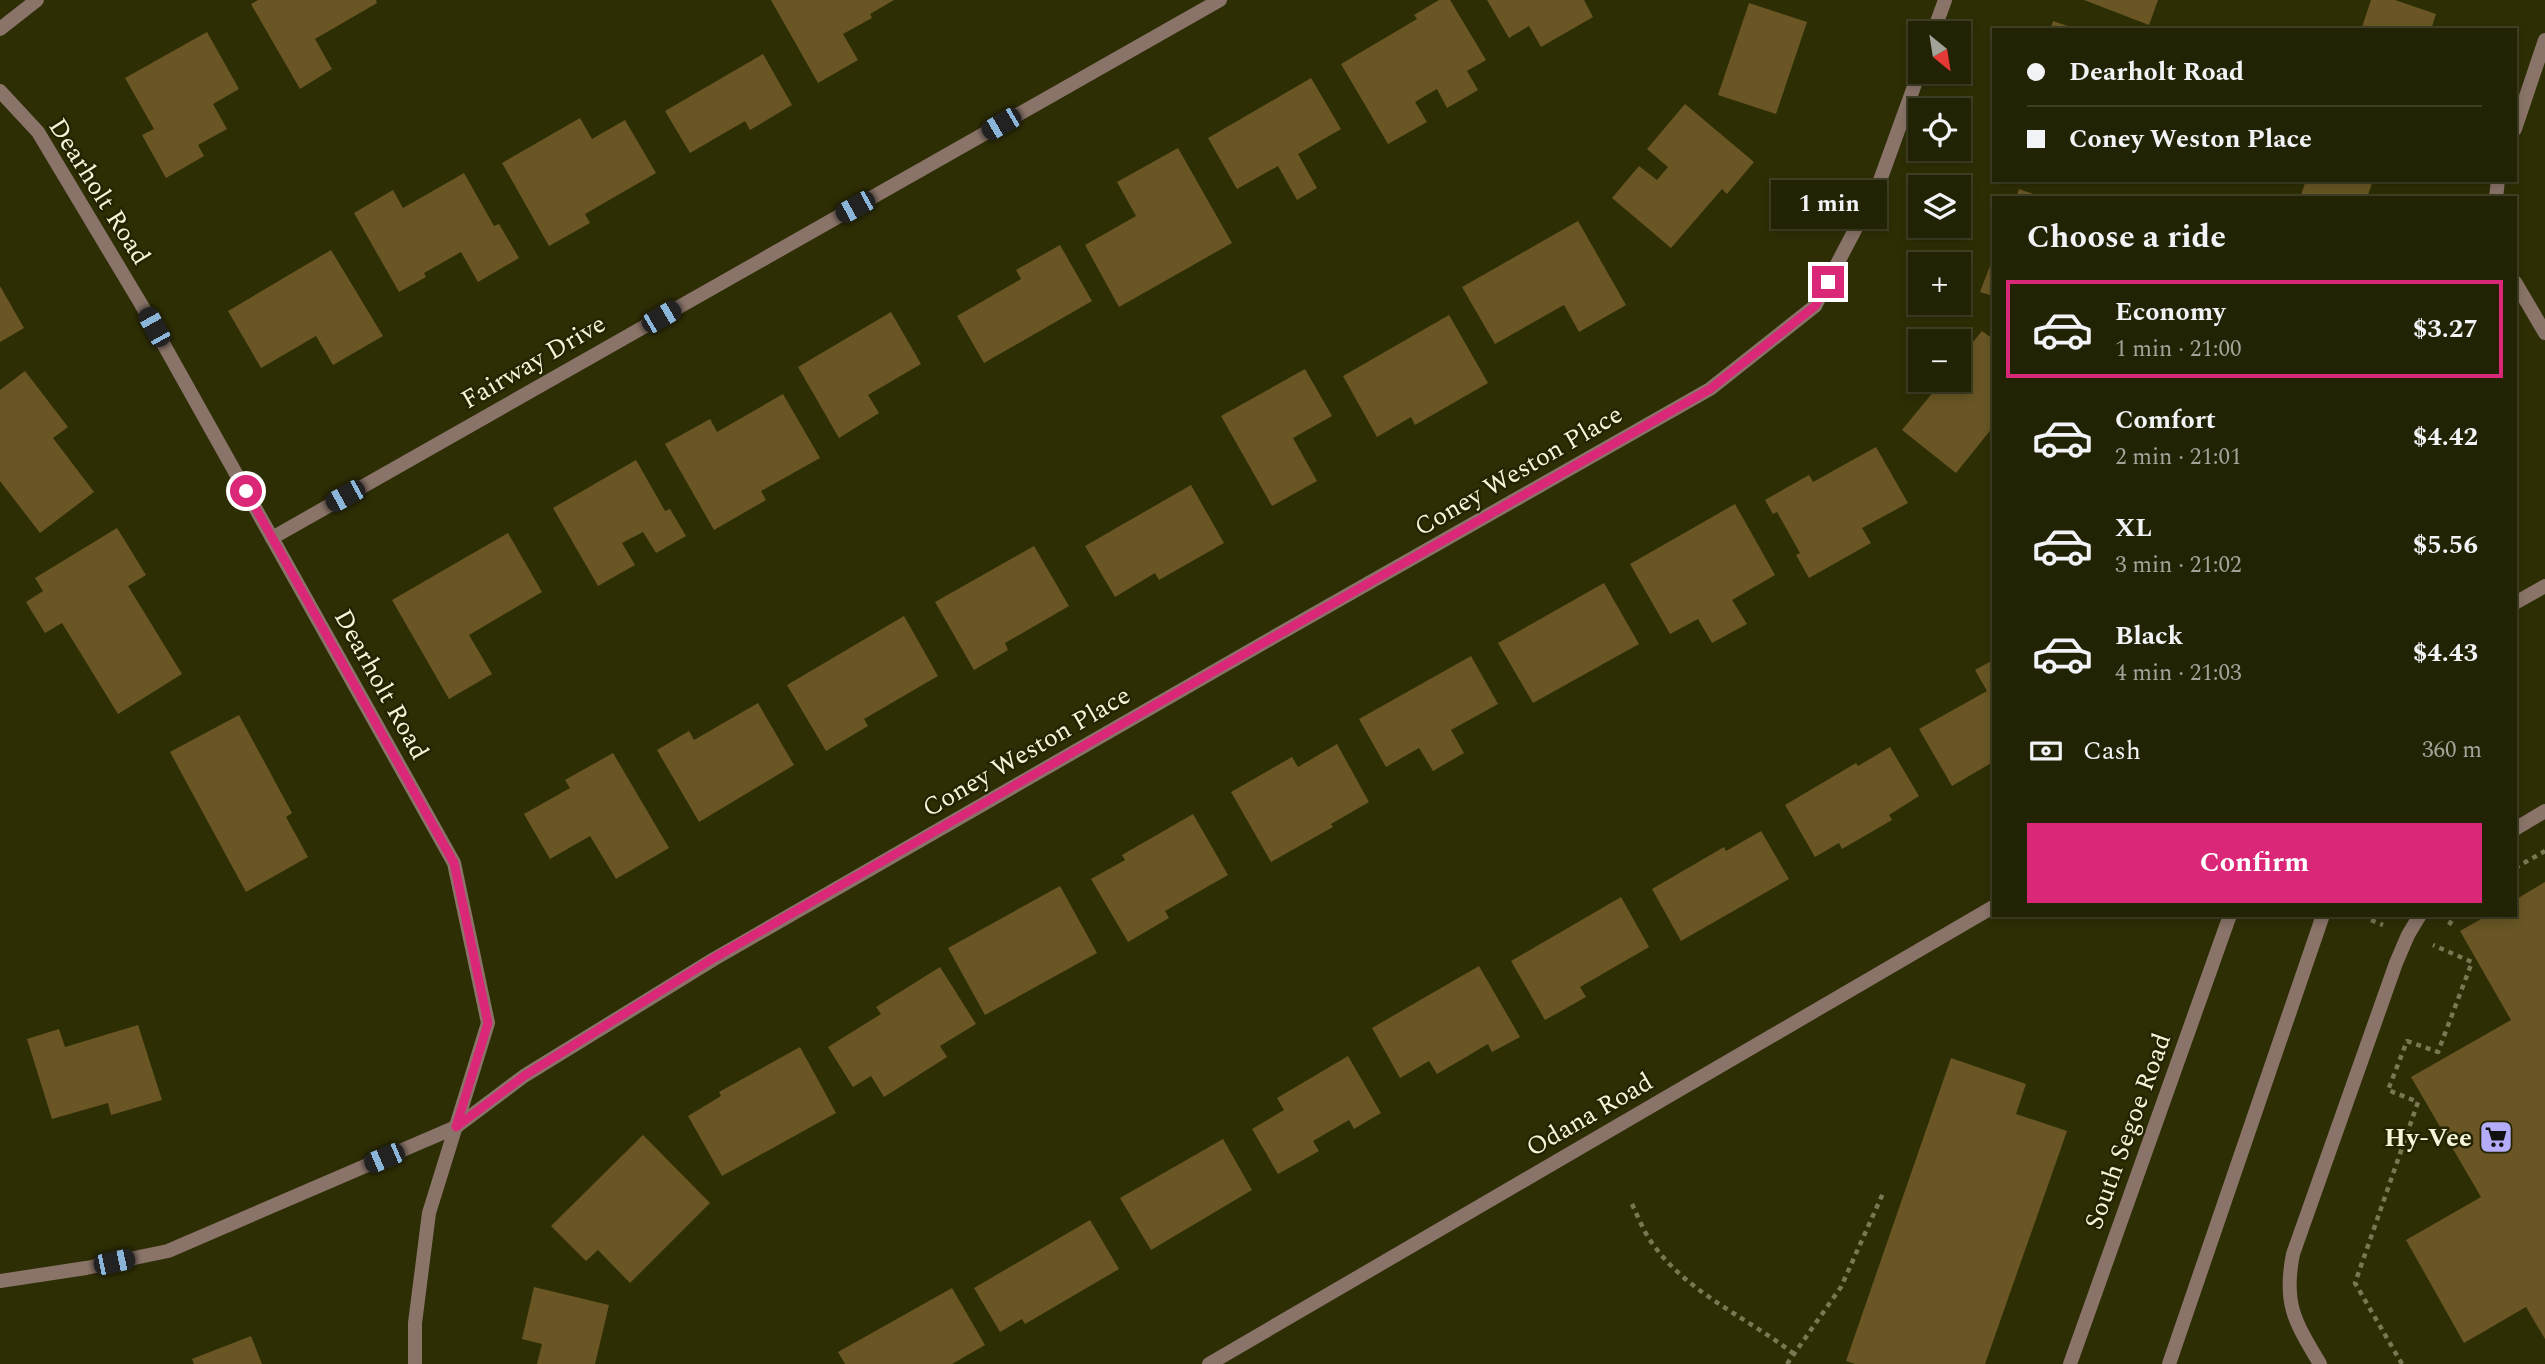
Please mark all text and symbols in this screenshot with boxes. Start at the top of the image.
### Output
north arrow [1908,21,1970,84]
map controls [1908,21,1971,392]
text: Dearholt Road [2069,52,2244,92]
button: locate [1908,98,1971,161]
car [978,104,1025,144]
street label: Dearholt Road [38,110,160,273]
text: Coney Weston Place [2069,119,2312,159]
button: layers [1908,175,1971,238]
callout: 1 min [1770,180,1886,230]
text: 1 min [1798,187,1860,222]
car [832,188,879,226]
text: Choose a ride [2027,213,2226,262]
button: + [1908,252,1971,315]
route end [1812,266,1844,298]
text: Economy [2115,292,2225,332]
car [638,297,685,337]
icon: car [2031,298,2094,361]
car [135,304,174,350]
street label: Fairway Drive [454,304,613,420]
text: $3.27 [2413,309,2478,349]
button: − [1908,329,1971,392]
text: 1 min · 21:00 [2115,332,2242,367]
street label: Coney Weston Place [1407,395,1630,547]
text: Comfort [2115,400,2216,440]
icon: car [2031,406,2094,469]
text: $4.42 [2413,417,2478,457]
text: 2 min · 21:01 [2115,440,2242,475]
route start [230,475,262,507]
car [322,477,369,515]
text: XL [2115,508,2152,548]
icon: car [2031,514,2094,577]
text: $5.56 [2413,525,2478,565]
text: 3 min · 21:02 [2115,548,2242,583]
street label: Dearholt Road [323,602,439,767]
text: Black [2115,616,2183,656]
icon: car [2031,622,2094,685]
text: $4.43 [2413,633,2478,673]
text: 4 min · 21:03 [2115,656,2242,691]
street label: Coney Weston Place [915,676,1138,828]
text: Cash [2083,731,2141,771]
icon: cash [2027,732,2065,770]
text: 360 m [2422,733,2482,768]
button: Confirm [2027,823,2482,903]
street label: South Segoe Road [2074,1027,2182,1235]
street label: Odana Road [1518,1062,1661,1167]
place label: Hy-Vee [2384,1118,2472,1158]
supermarket icon: Hy-Vee [2477,1118,2515,1156]
car [361,1140,408,1176]
car [92,1247,137,1277]

